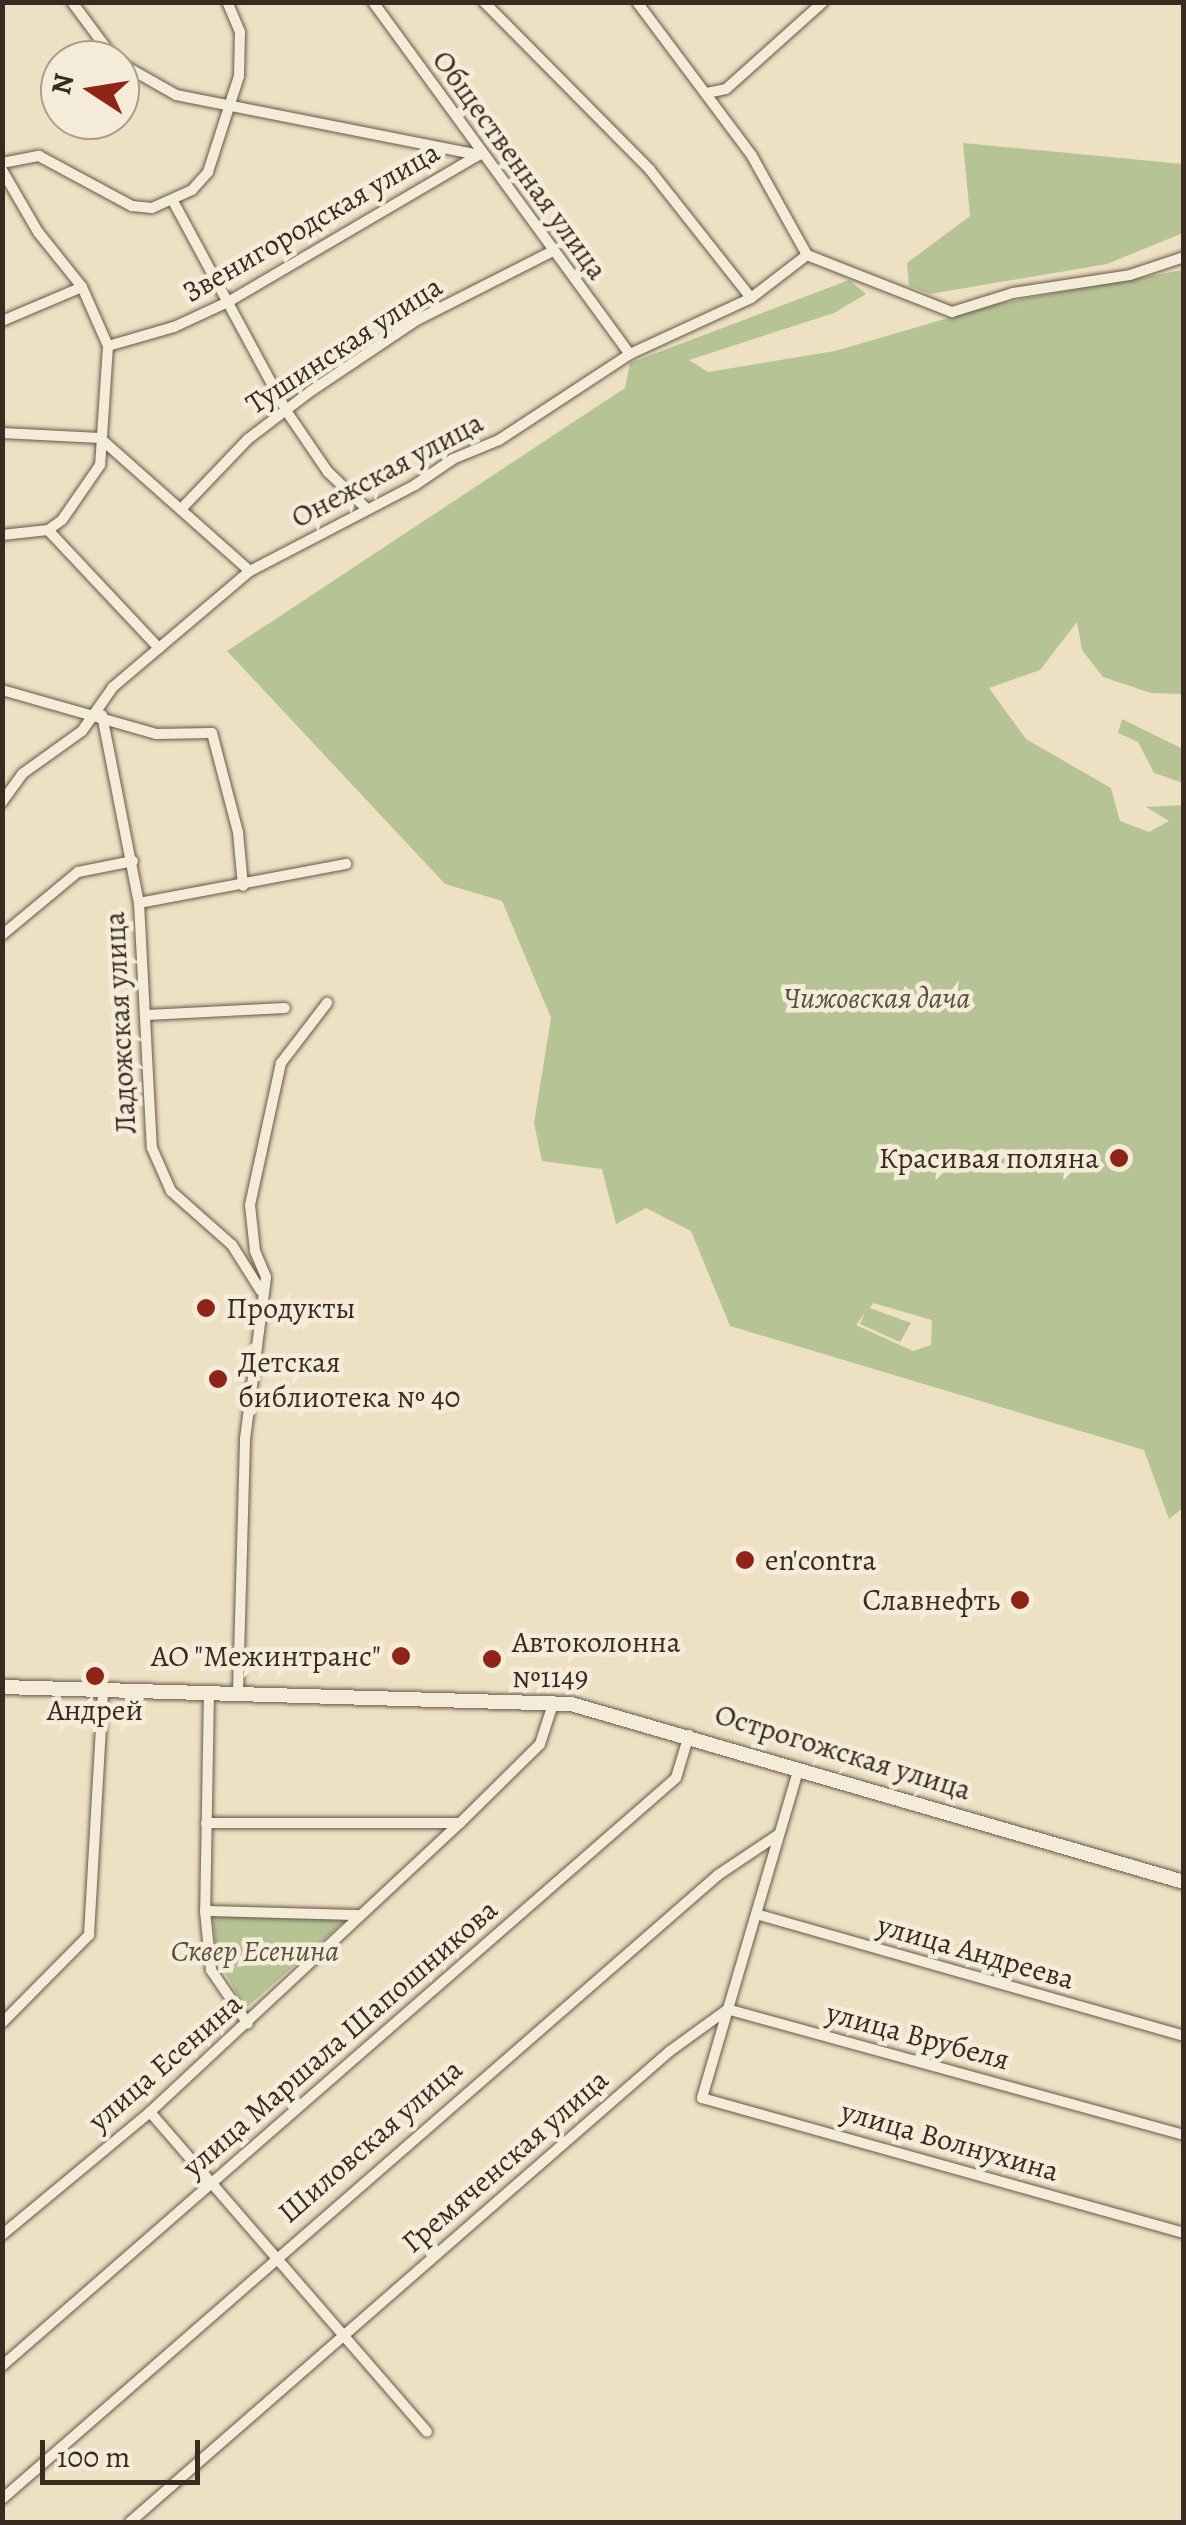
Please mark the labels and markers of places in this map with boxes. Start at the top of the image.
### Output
place label: Красивая поляна [879,1140,1099,1176]
marker: Красивая поляна [1108,1147,1130,1169]
place label: Продукты [226,1290,355,1326]
marker: Продукты [195,1297,217,1319]
place label: Детская библиотека № 40 [238,1344,461,1414]
marker: Детская библиотека № 40 [207,1368,229,1390]
place label: en'contra [765,1542,876,1578]
marker: en'contra [734,1549,756,1571]
place label: Cлавнефть [862,1582,1000,1618]
marker: Cлавнефть [1009,1589,1031,1611]
place label: Автоколонна №1149 [512,1624,681,1694]
place label: АО "Межинтранс" [150,1638,381,1674]
marker: АО "Межинтранс" [390,1645,412,1667]
marker: Автоколонна №1149 [481,1648,503,1670]
marker: Андрей [84,1665,106,1687]
place label: Андрей [47,1692,143,1728]

